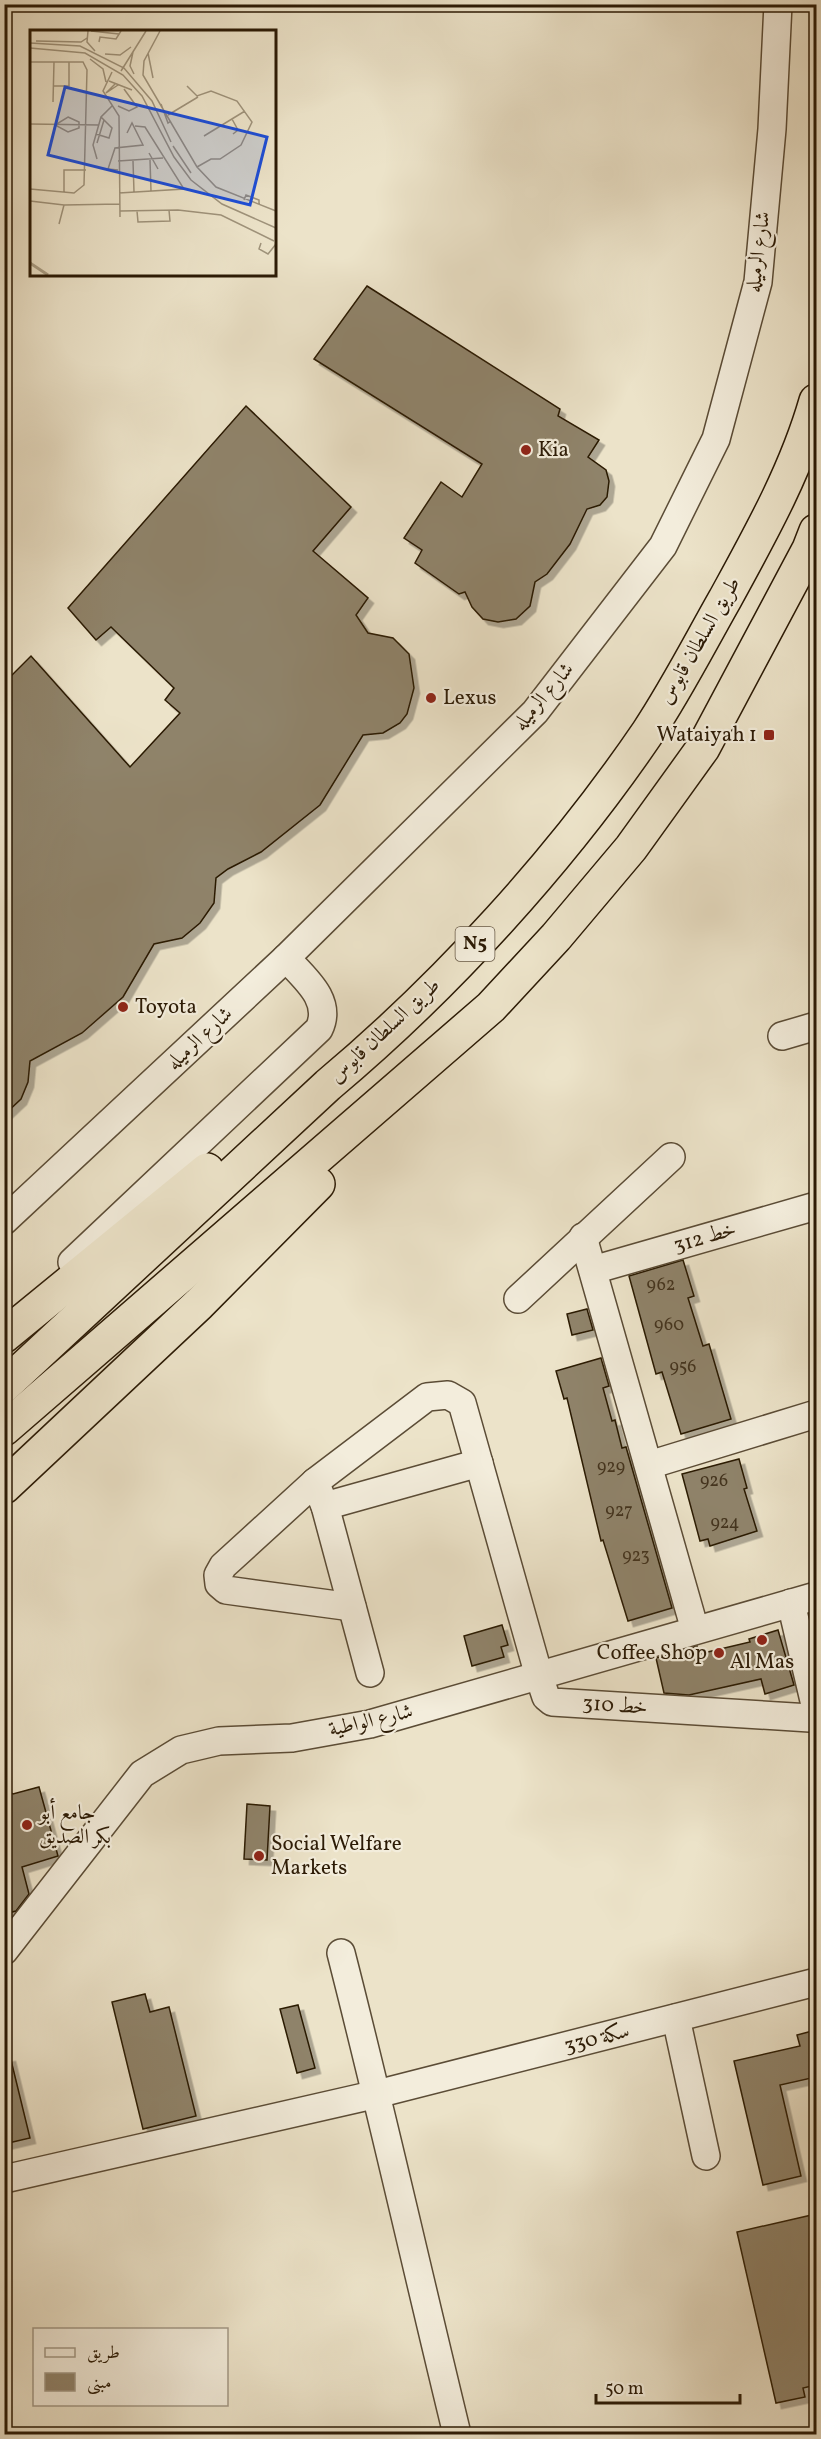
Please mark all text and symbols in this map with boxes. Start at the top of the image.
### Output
inset map [30,30,276,276]
street label: شارع الرميله [740,210,780,295]
place label: Kia [538,436,569,465]
marker: Kia [519,443,533,457]
street label: طريق السلطان قابوس [652,572,748,710]
street label: شارع الرميله [507,656,583,739]
place label: Lexus [443,684,497,713]
marker: Lexus [424,691,438,705]
place label: Wataiyah 1 [656,721,757,750]
marker: Wataiyah 1 [762,728,776,742]
road number: N5 [456,927,494,961]
street label: طريق السلطان قابوس [323,972,447,1090]
place label: Toyota [135,993,197,1022]
marker: Toyota [116,1000,130,1014]
street label: شارع الرميله [160,1001,241,1079]
street label: خط 312 [670,1215,740,1261]
house number: 962 [647,1273,675,1298]
house number: 960 [654,1313,684,1338]
house number: 956 [670,1355,696,1380]
house number: 929 [597,1455,625,1480]
house number: 926 [700,1469,728,1494]
house number: 927 [605,1499,633,1524]
house number: 924 [710,1511,740,1536]
house number: 923 [622,1544,650,1569]
marker: Al Mas [755,1633,769,1647]
place label: Coffee Shop [597,1639,707,1668]
marker: Coffee Shop [712,1646,726,1660]
place label: Al Mas [730,1648,794,1677]
street label: خط 310 [581,1689,649,1723]
street label: شارع الواطية [326,1697,416,1747]
place label: جامع أبو بكر الصديق [37,1797,111,1852]
marker: جامع أبو بكر الصديق [20,1818,34,1832]
place label: Social Welfare Markets [271,1830,402,1883]
marker: Social Welfare Markets [252,1849,266,1863]
street label: سكة 330 [561,2017,633,2061]
legend [33,2328,228,2406]
text: طريق [87,2341,120,2366]
scale bar [596,2367,740,2405]
text: مبنى [87,2371,112,2396]
text: 50 m [605,2377,644,2402]

